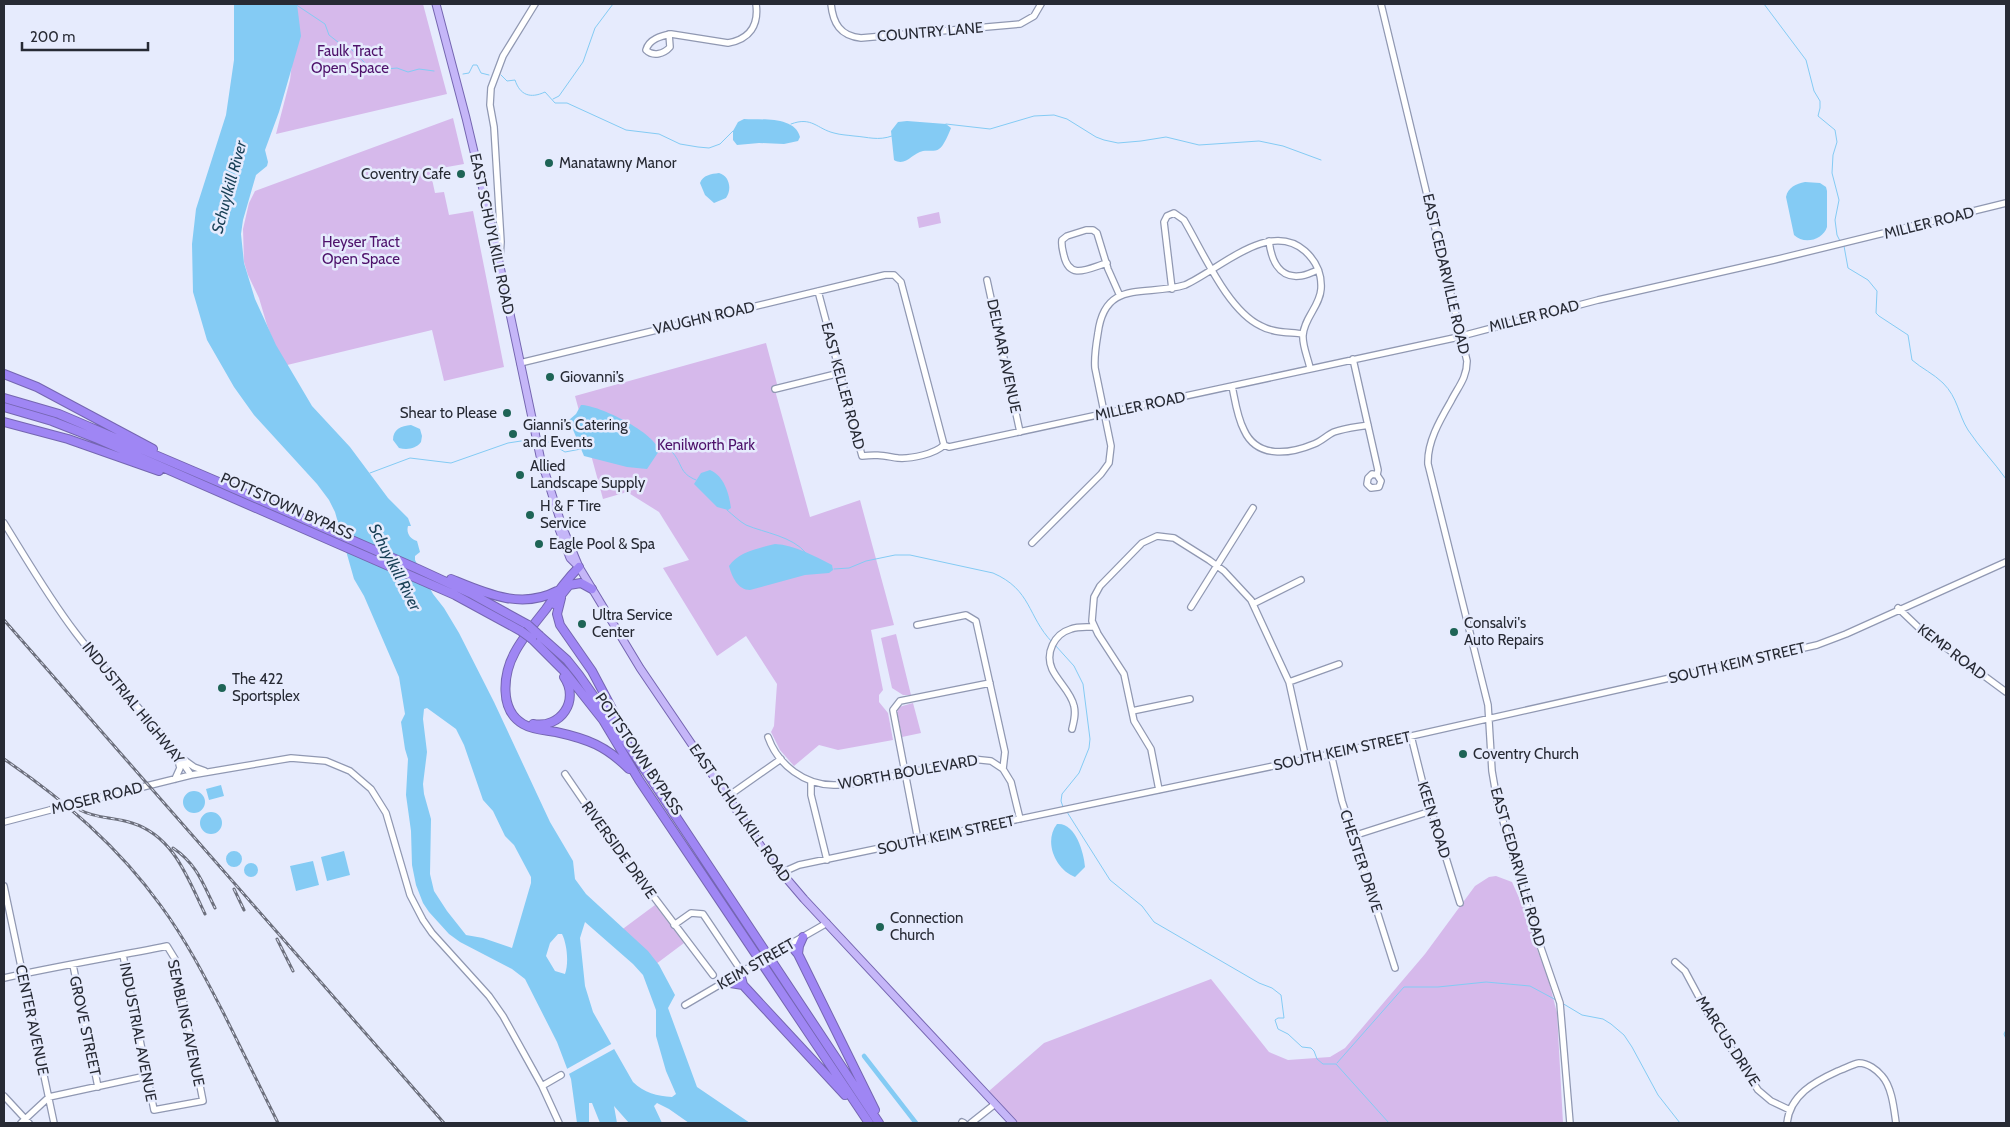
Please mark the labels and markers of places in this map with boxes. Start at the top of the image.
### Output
place label: Manatawny Manor [559,154,677,172]
marker: Manatawny Manor [543,157,555,169]
place label: Coventry Cafe [361,165,451,183]
marker: Coventry Cafe [455,168,467,180]
place label: Giovanni’s [560,368,624,386]
marker: Giovanni’s [544,371,556,383]
place label: Shear to Please [400,404,497,422]
marker: Shear to Please [501,407,513,419]
place label: Gianni’s Catering and Events [523,416,628,451]
marker: Gianni’s Catering and Events [507,428,519,440]
place label: Allied Landscape Supply [530,457,646,492]
marker: Allied Landscape Supply [514,469,526,481]
place label: H & F Tire Service [540,497,601,532]
marker: H & F Tire Service [524,509,536,521]
place label: Eagle Pool & Spa [549,535,656,553]
marker: Eagle Pool & Spa [533,538,545,550]
place label: Ultra Service Center [592,606,673,641]
place label: Consalvi's Auto Repairs [1464,614,1544,649]
marker: Ultra Service Center [576,618,588,630]
marker: Consalvi's Auto Repairs [1448,626,1460,638]
place label: The 422 Sportsplex [232,670,300,705]
marker: The 422 Sportsplex [216,682,228,694]
place label: Coventry Church [1473,745,1579,763]
marker: Coventry Church [1457,748,1469,760]
place label: Connection Church [890,909,963,944]
marker: Connection Church [874,921,886,933]

